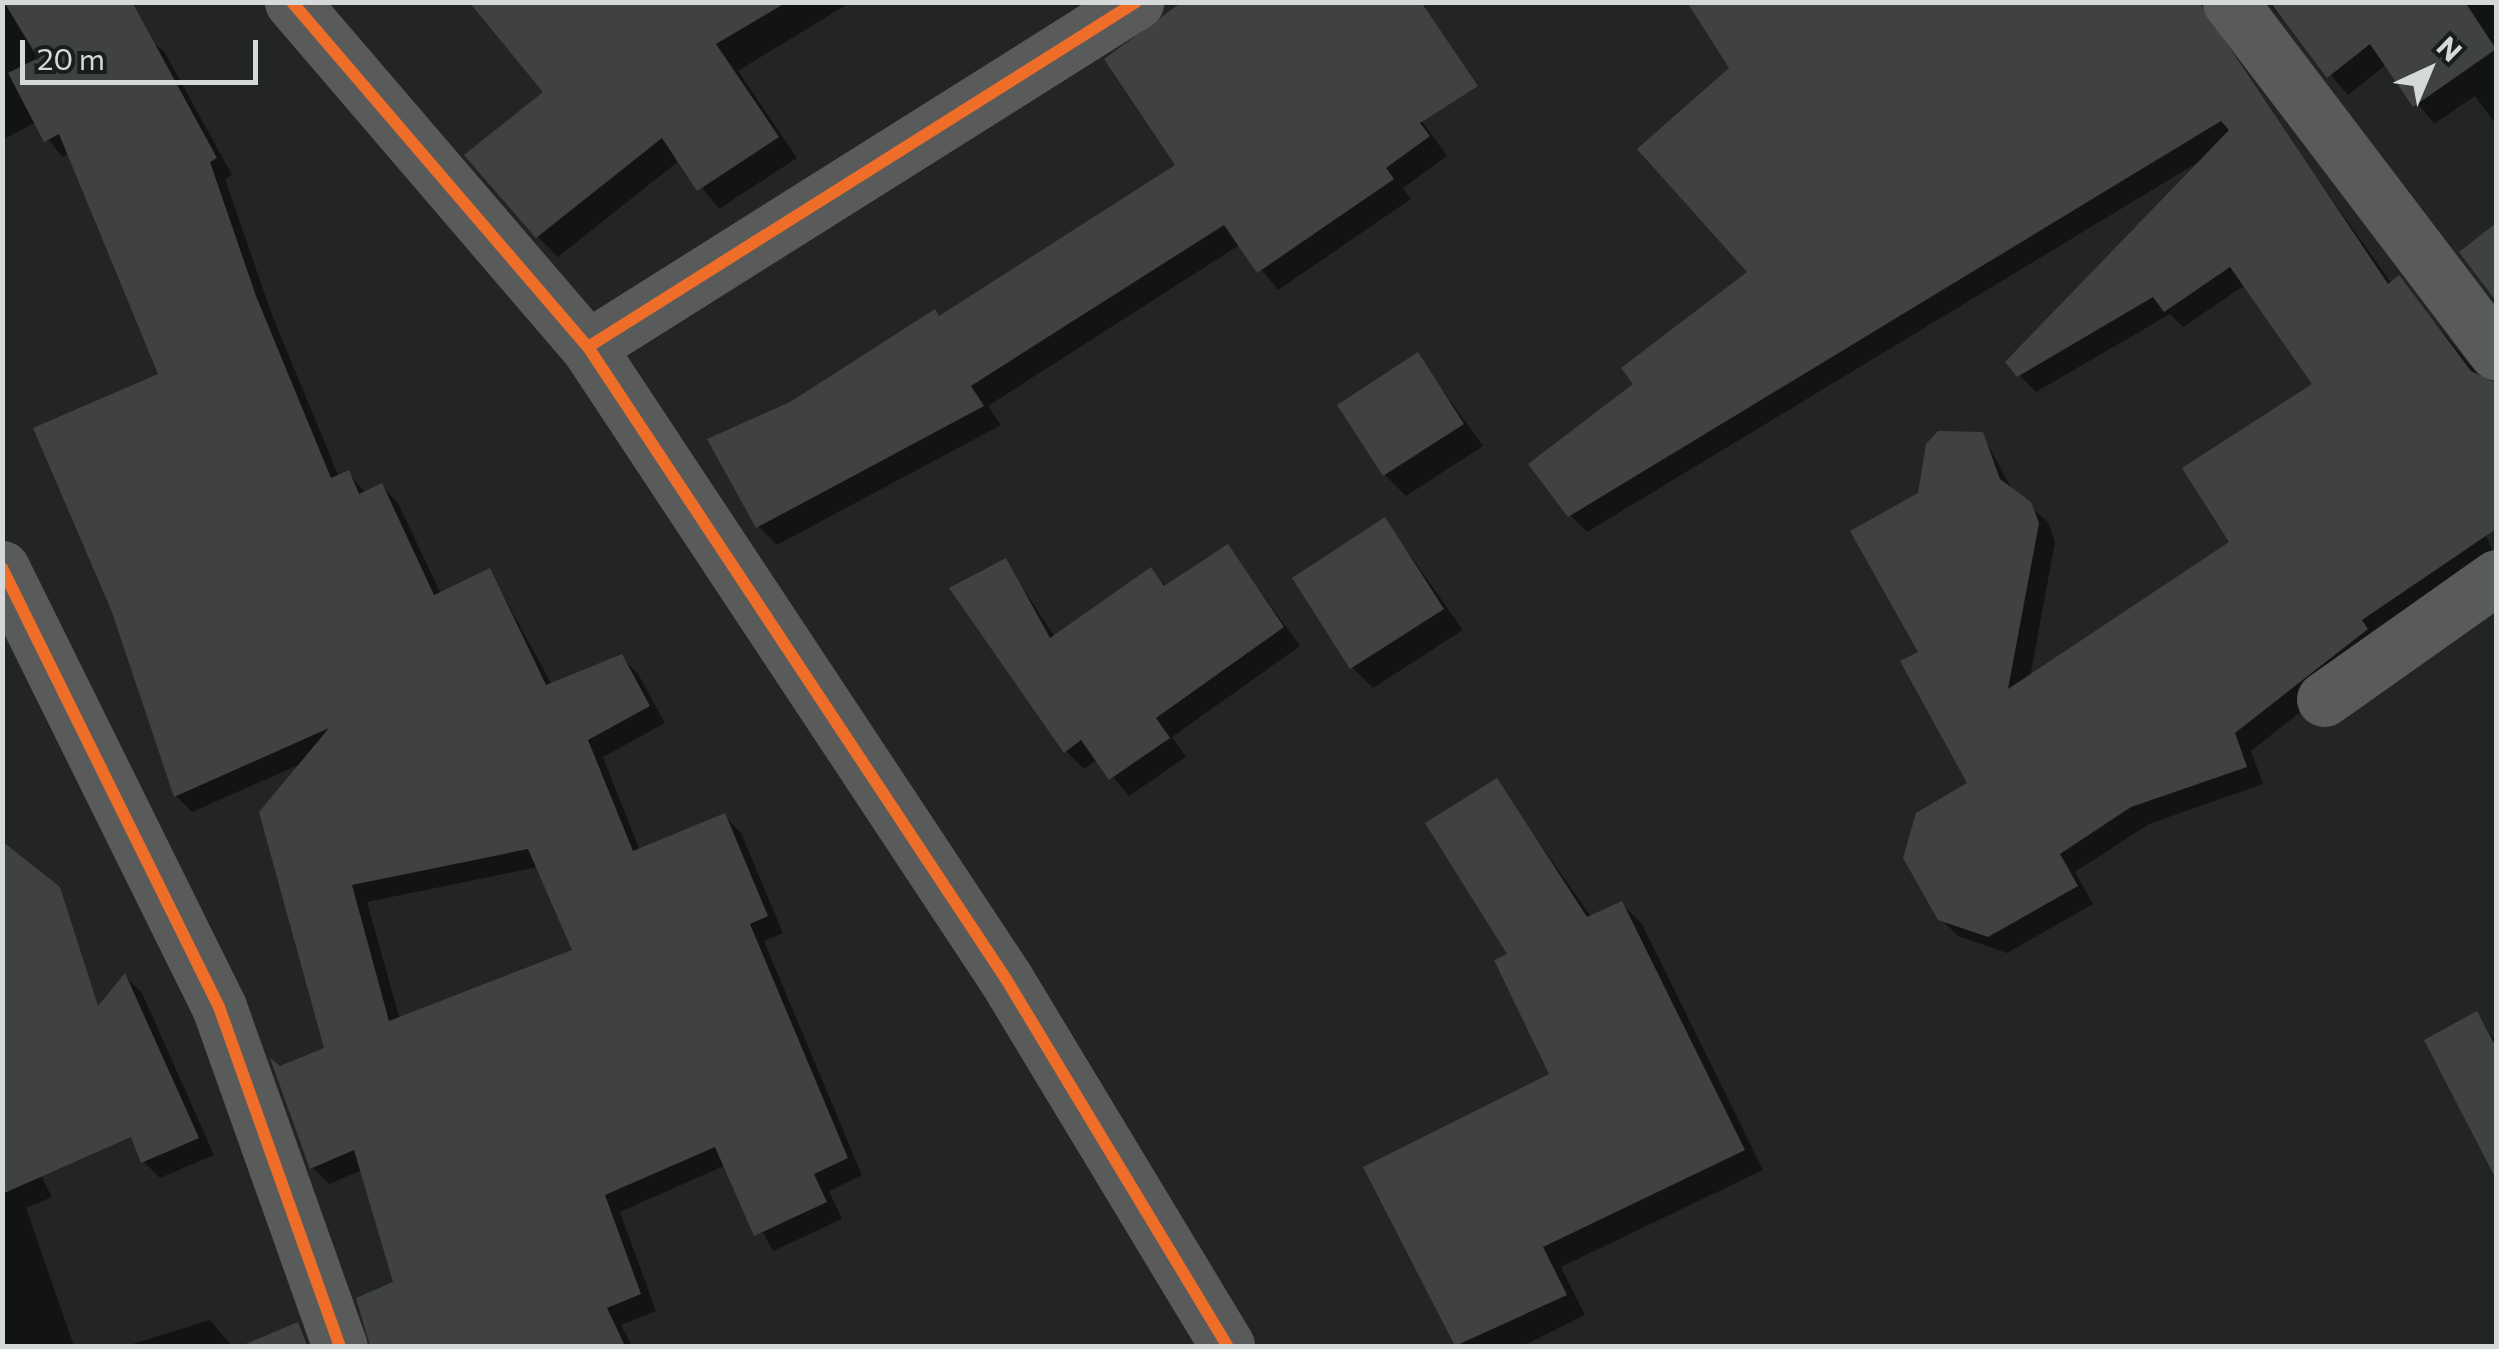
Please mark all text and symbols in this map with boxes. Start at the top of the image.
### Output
scale bar [25,20,262,82]
north arrow [2379,20,2479,120]
text: N [2430,29,2469,68]
text: 20 m [37,39,105,76]

